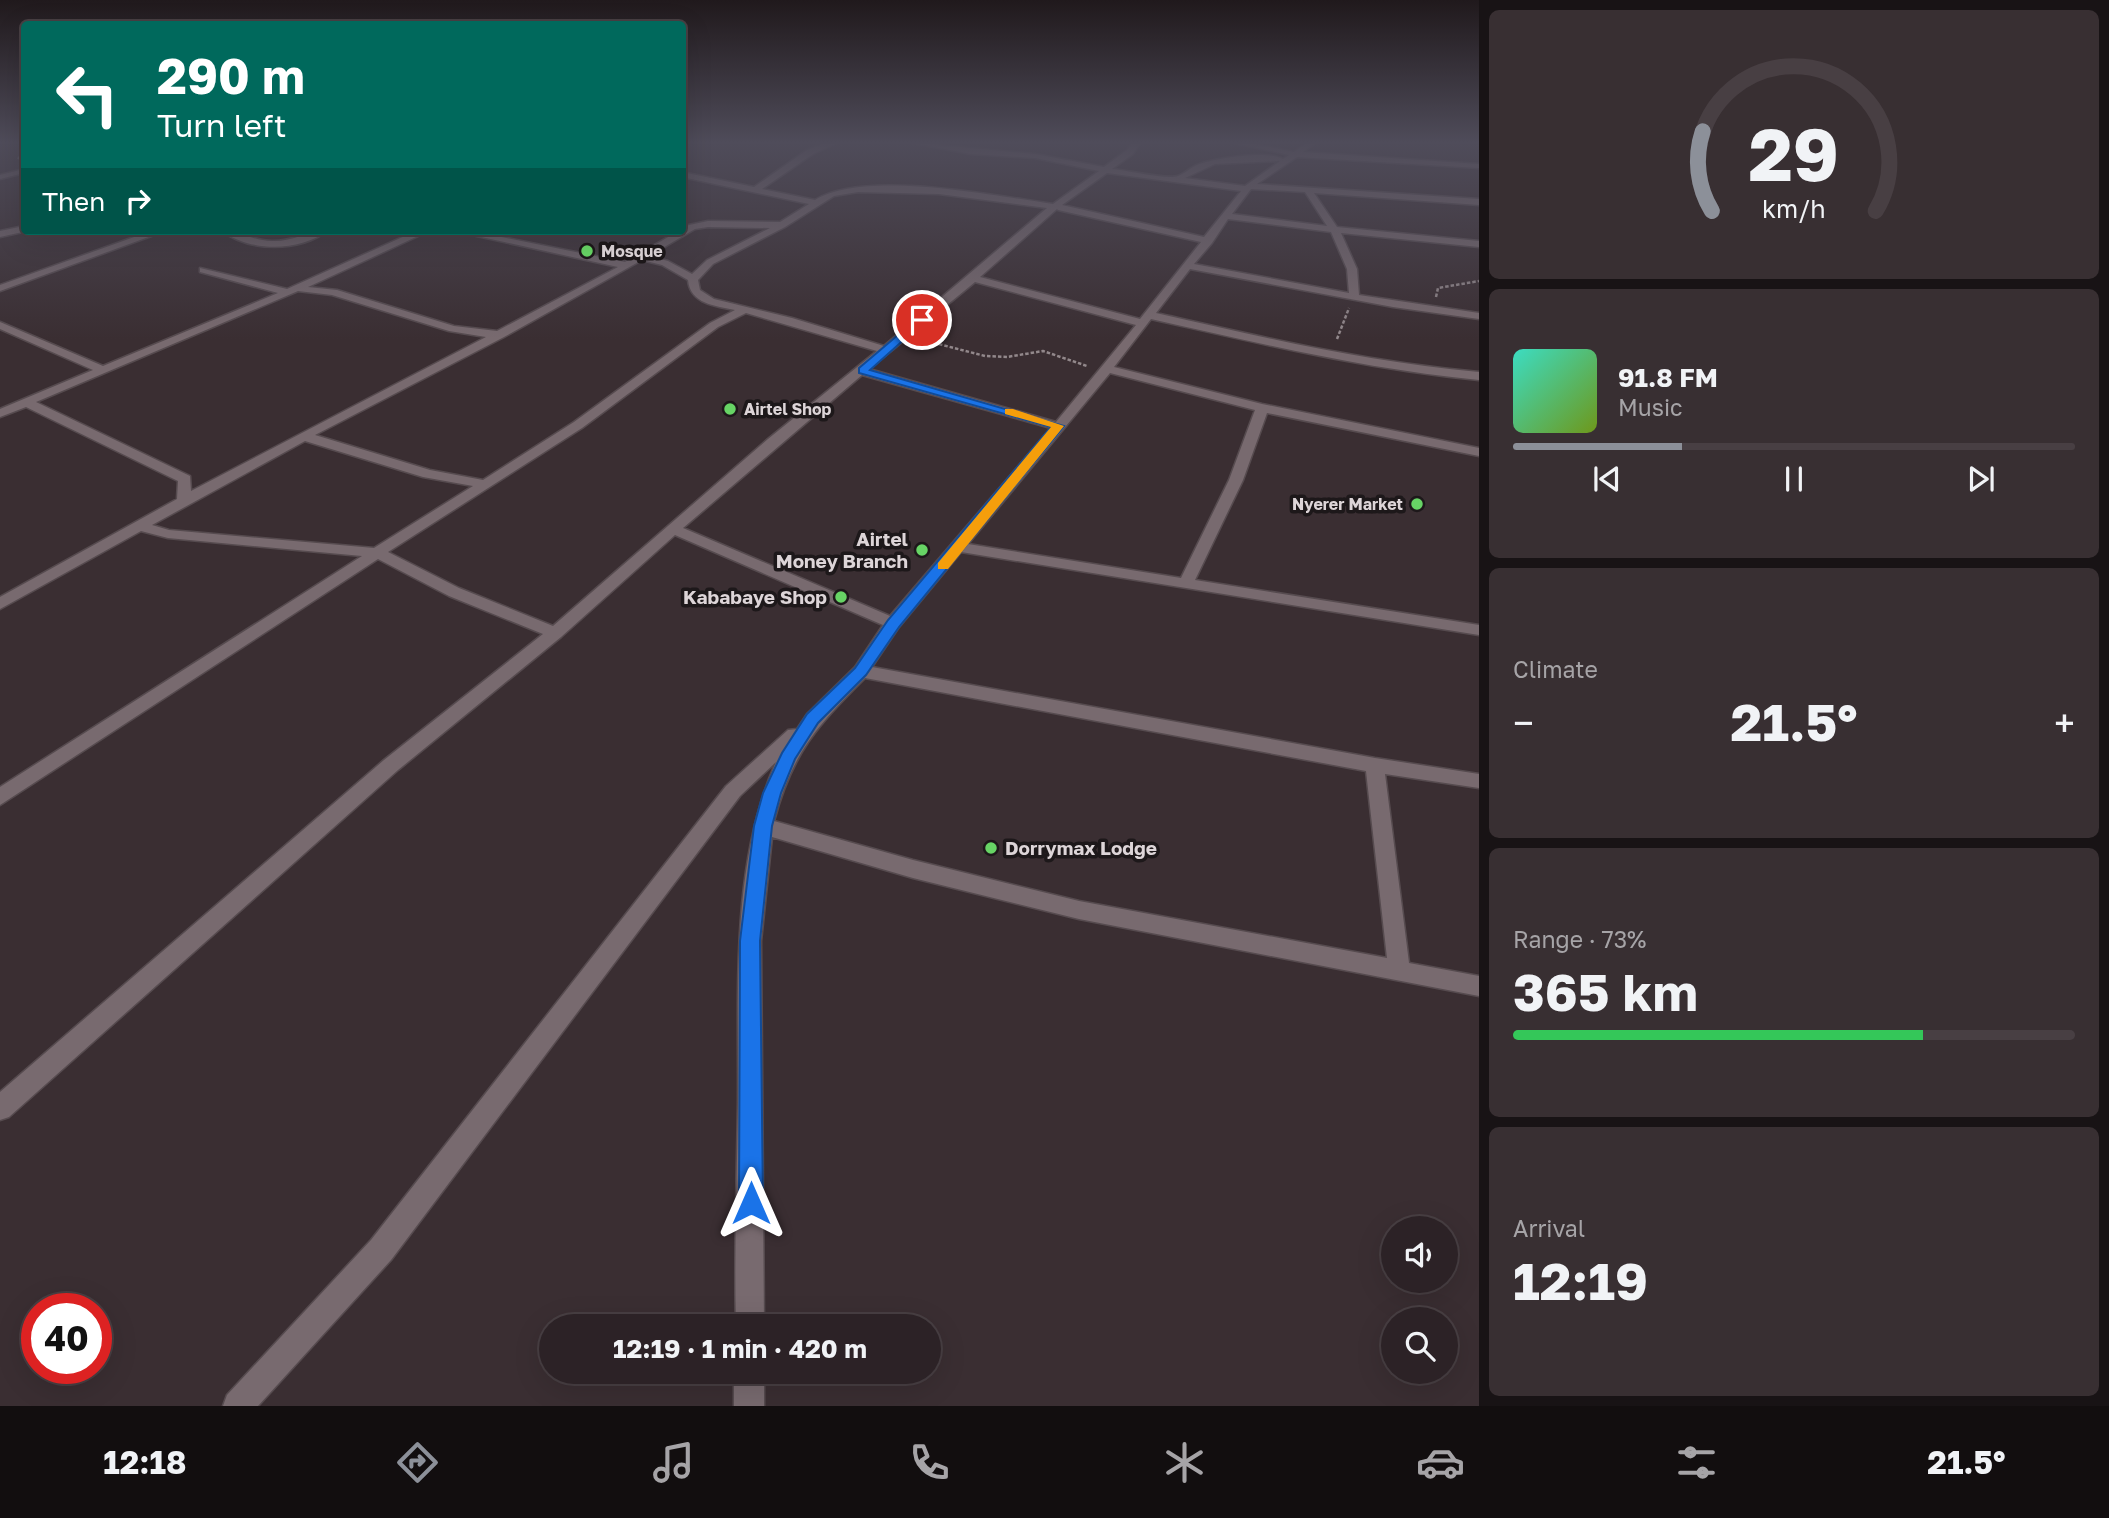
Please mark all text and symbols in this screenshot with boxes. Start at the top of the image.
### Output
text: 290 m [157,46,305,105]
icon: left [42,49,133,140]
text: Turn left [157,106,286,144]
text: 29 [1749,110,1839,197]
icon: right [119,182,157,220]
text: Then [42,186,105,217]
text: km/h [1762,192,1826,223]
place label: Mosque [601,241,663,261]
marker: Mosque [579,243,595,259]
pin [892,290,952,350]
icon: arrive [903,301,941,339]
text: 91.8 FM [1618,362,1718,393]
text: Music [1618,393,1683,421]
place label: Airtel Shop [744,399,832,419]
marker: Airtel Shop [722,401,738,417]
icon: previous [1588,460,1626,498]
icon: pause [1775,460,1813,498]
icon: next [1962,460,2000,498]
place label: Nyerer Market [1292,494,1403,514]
marker: Nyerer Market [1409,496,1425,512]
place label: Airtel Money Branch [776,527,908,572]
marker: Airtel Money Branch [914,542,930,558]
place label: Kababaye Shop [683,585,827,608]
marker: Kababaye Shop [833,589,849,605]
text: Climate [1513,655,1598,683]
text: 21.5° [1730,690,1858,752]
text: − [1513,700,1534,745]
text: + [2054,700,2075,745]
place label: Dorrymax Lodge [1005,836,1157,859]
marker: Dorrymax Lodge [983,840,999,856]
text: Range · 73% [1513,925,1646,953]
text: 365 km [1513,960,1698,1022]
position arrow [714,1166,788,1240]
text: Arrival [1513,1214,1585,1242]
map controls [1381,1216,1458,1384]
button: sound [1381,1216,1458,1293]
text: 12:19 [1513,1249,1648,1311]
speed limit sign: 40 [21,1293,112,1384]
button: search [1381,1307,1458,1384]
text: 12:19 · 1 min · 420 m [613,1333,867,1364]
icon: directions [393,1438,442,1487]
icon: music [649,1438,698,1487]
icon: phone [905,1438,954,1487]
icon: climate [1160,1438,1209,1487]
icon: car [1416,1438,1465,1487]
icon: filters [1672,1438,1721,1487]
text: 12:18 [103,1443,187,1481]
text: 21.5° [1927,1443,2006,1481]

